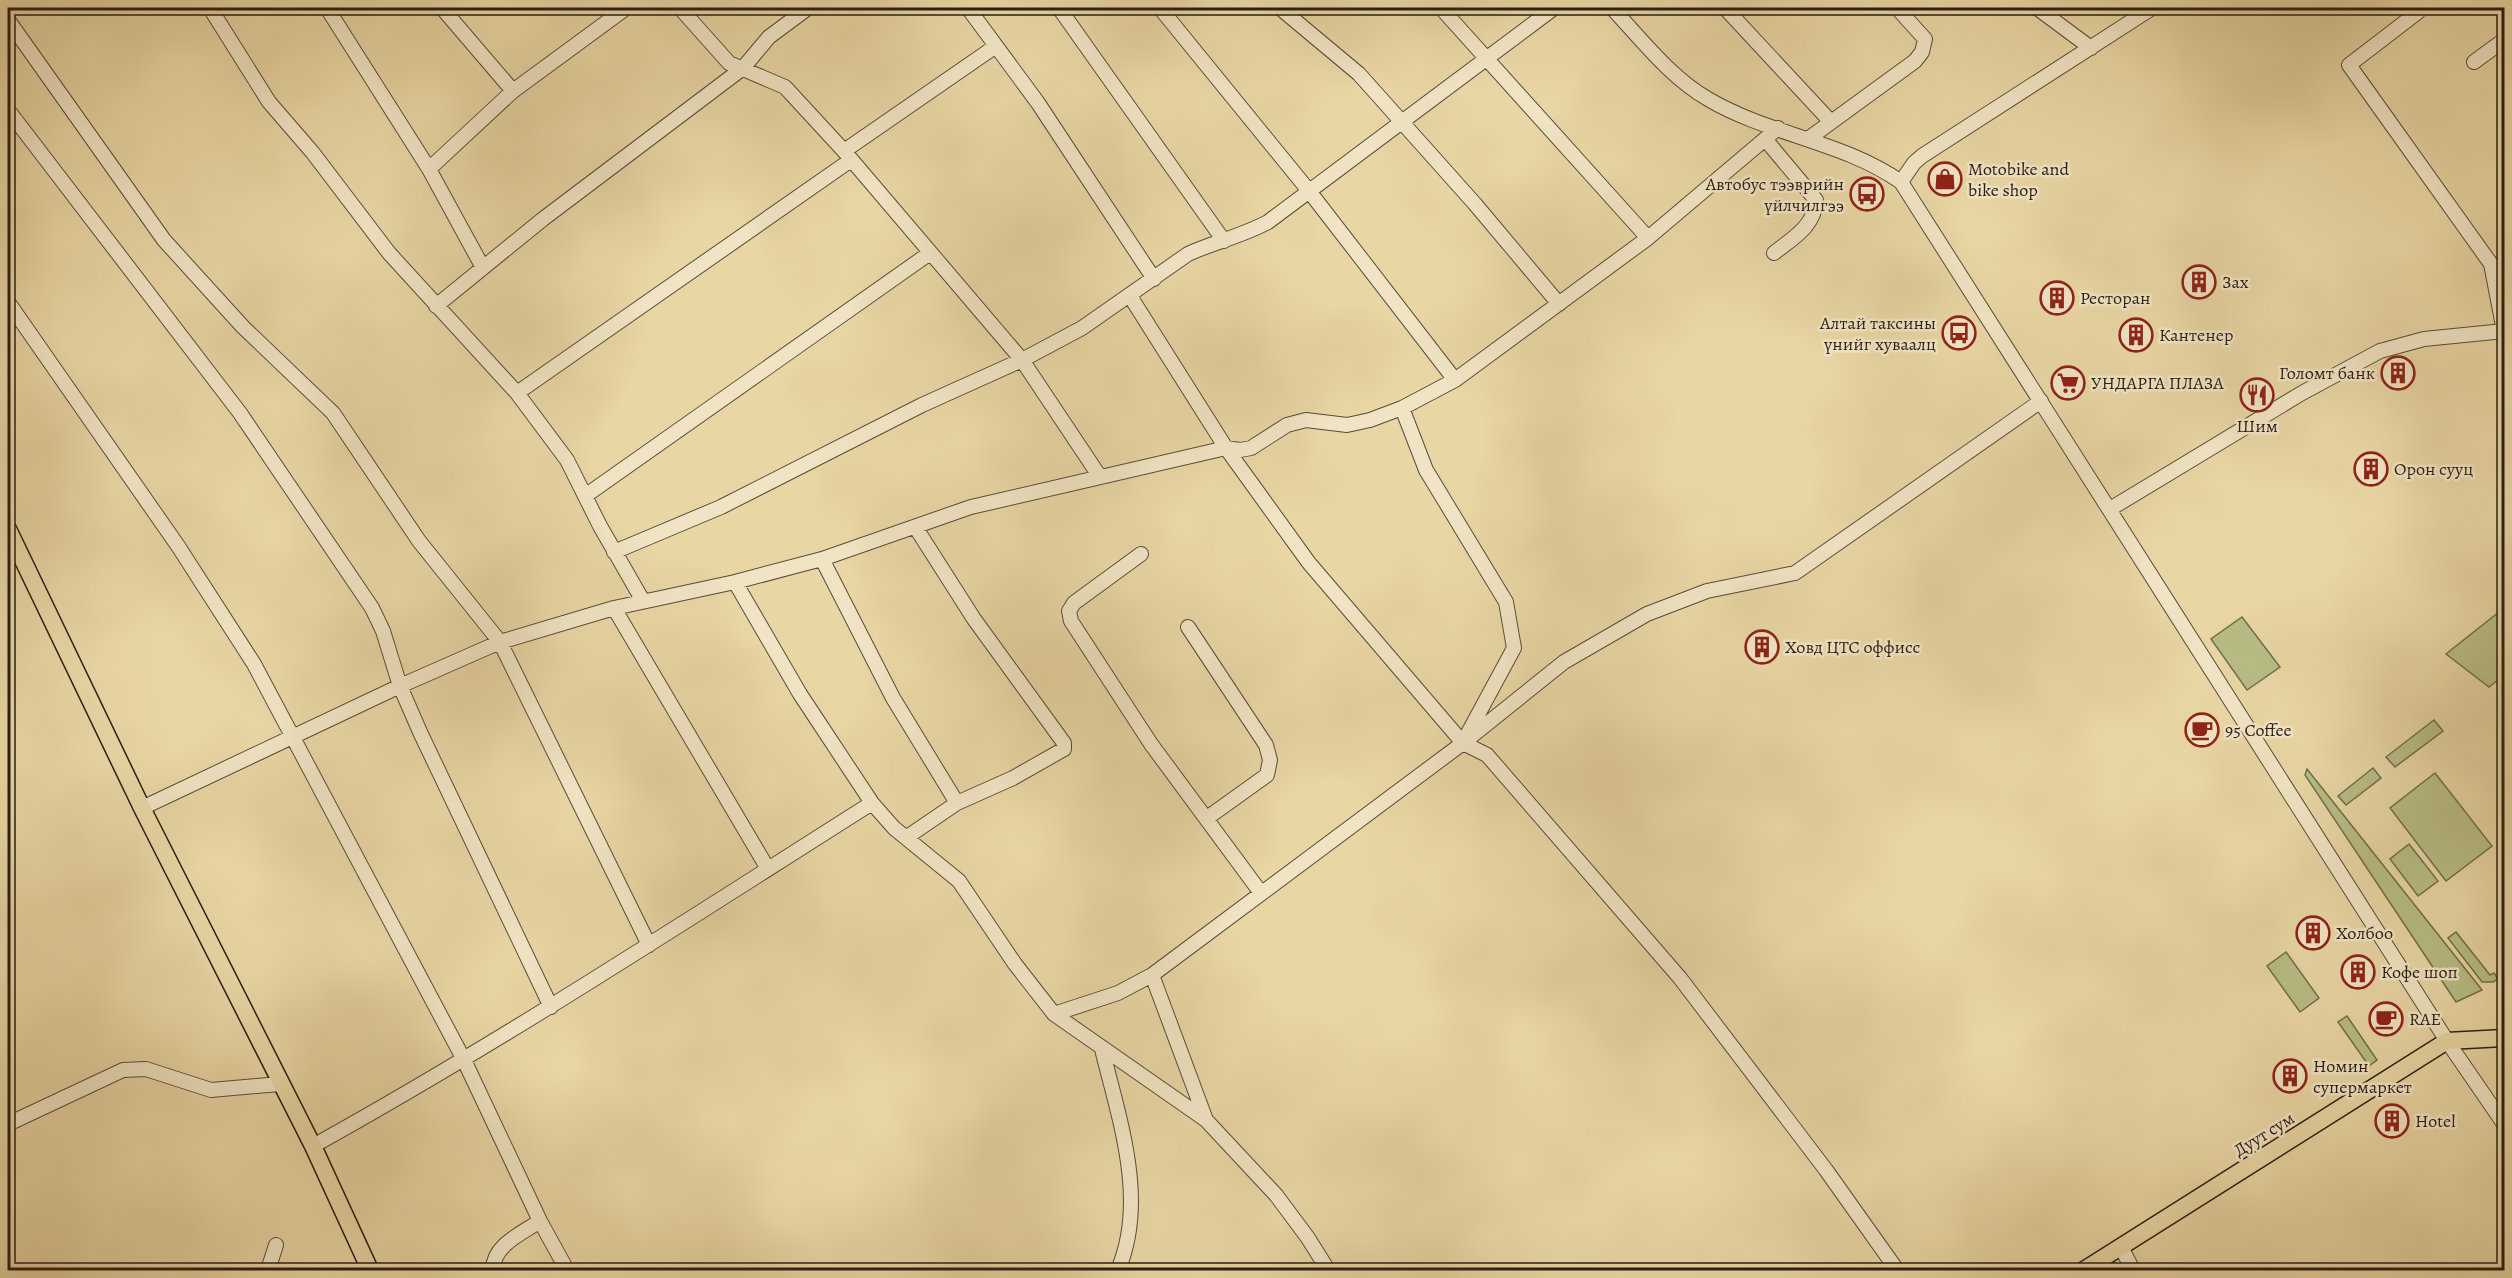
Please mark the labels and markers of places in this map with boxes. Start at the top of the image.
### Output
place label: Motobike and bike shop [1968,157,2069,202]
shop icon: Motobike and bike shop [1927,161,1963,197]
place label: Автобус тээврийн үйлчилгээ [1705,172,1844,217]
bus stop icon: Автобус тээврийн үйлчилгээ [1849,176,1885,212]
building icon: Зах [2181,264,2217,300]
place label: Зах [2222,270,2249,294]
building icon: Ресторан [2039,280,2075,316]
place label: Ресторан [2080,286,2150,310]
place label: Алтай таксины үнийг хуваалц [1819,311,1936,356]
bus stop icon: Алтай таксины үнийг хуваалц [1941,315,1977,351]
building icon: Кантенер [2118,317,2154,353]
place label: Кантенер [2159,323,2233,347]
building icon: Голомт банк [2380,355,2416,391]
place label: Голомт банк [2279,361,2375,385]
supermarket icon: УНДАРГА ПЛАЗА [2050,365,2086,401]
place label: УНДАРГА ПЛАЗА [2091,371,2224,395]
restaurant icon: Шим [2239,377,2275,413]
place label: Шим [2236,414,2278,438]
building icon: Орон сууц [2353,451,2389,487]
place label: Орон сууц [2394,457,2473,481]
building icon: Ховд ЦТС оффисс [1744,629,1780,665]
place label: Ховд ЦТС оффисс [1785,635,1920,659]
cafe icon: 95 Coffee [2184,712,2220,748]
place label: 95 Coffee [2225,718,2292,742]
building icon: Холбоо [2295,915,2331,951]
place label: Холбоо [2336,921,2393,945]
building icon: Кофе шоп [2340,954,2376,990]
place label: Кофе шоп [2381,960,2458,984]
cafe icon: RAE [2368,1001,2404,1037]
place label: RAE [2409,1007,2441,1031]
place label: Номин супермаркет [2313,1054,2412,1099]
building icon: Номин супермаркет [2272,1058,2308,1094]
building icon: Hotel [2374,1103,2410,1139]
place label: Hotel [2415,1109,2456,1133]

